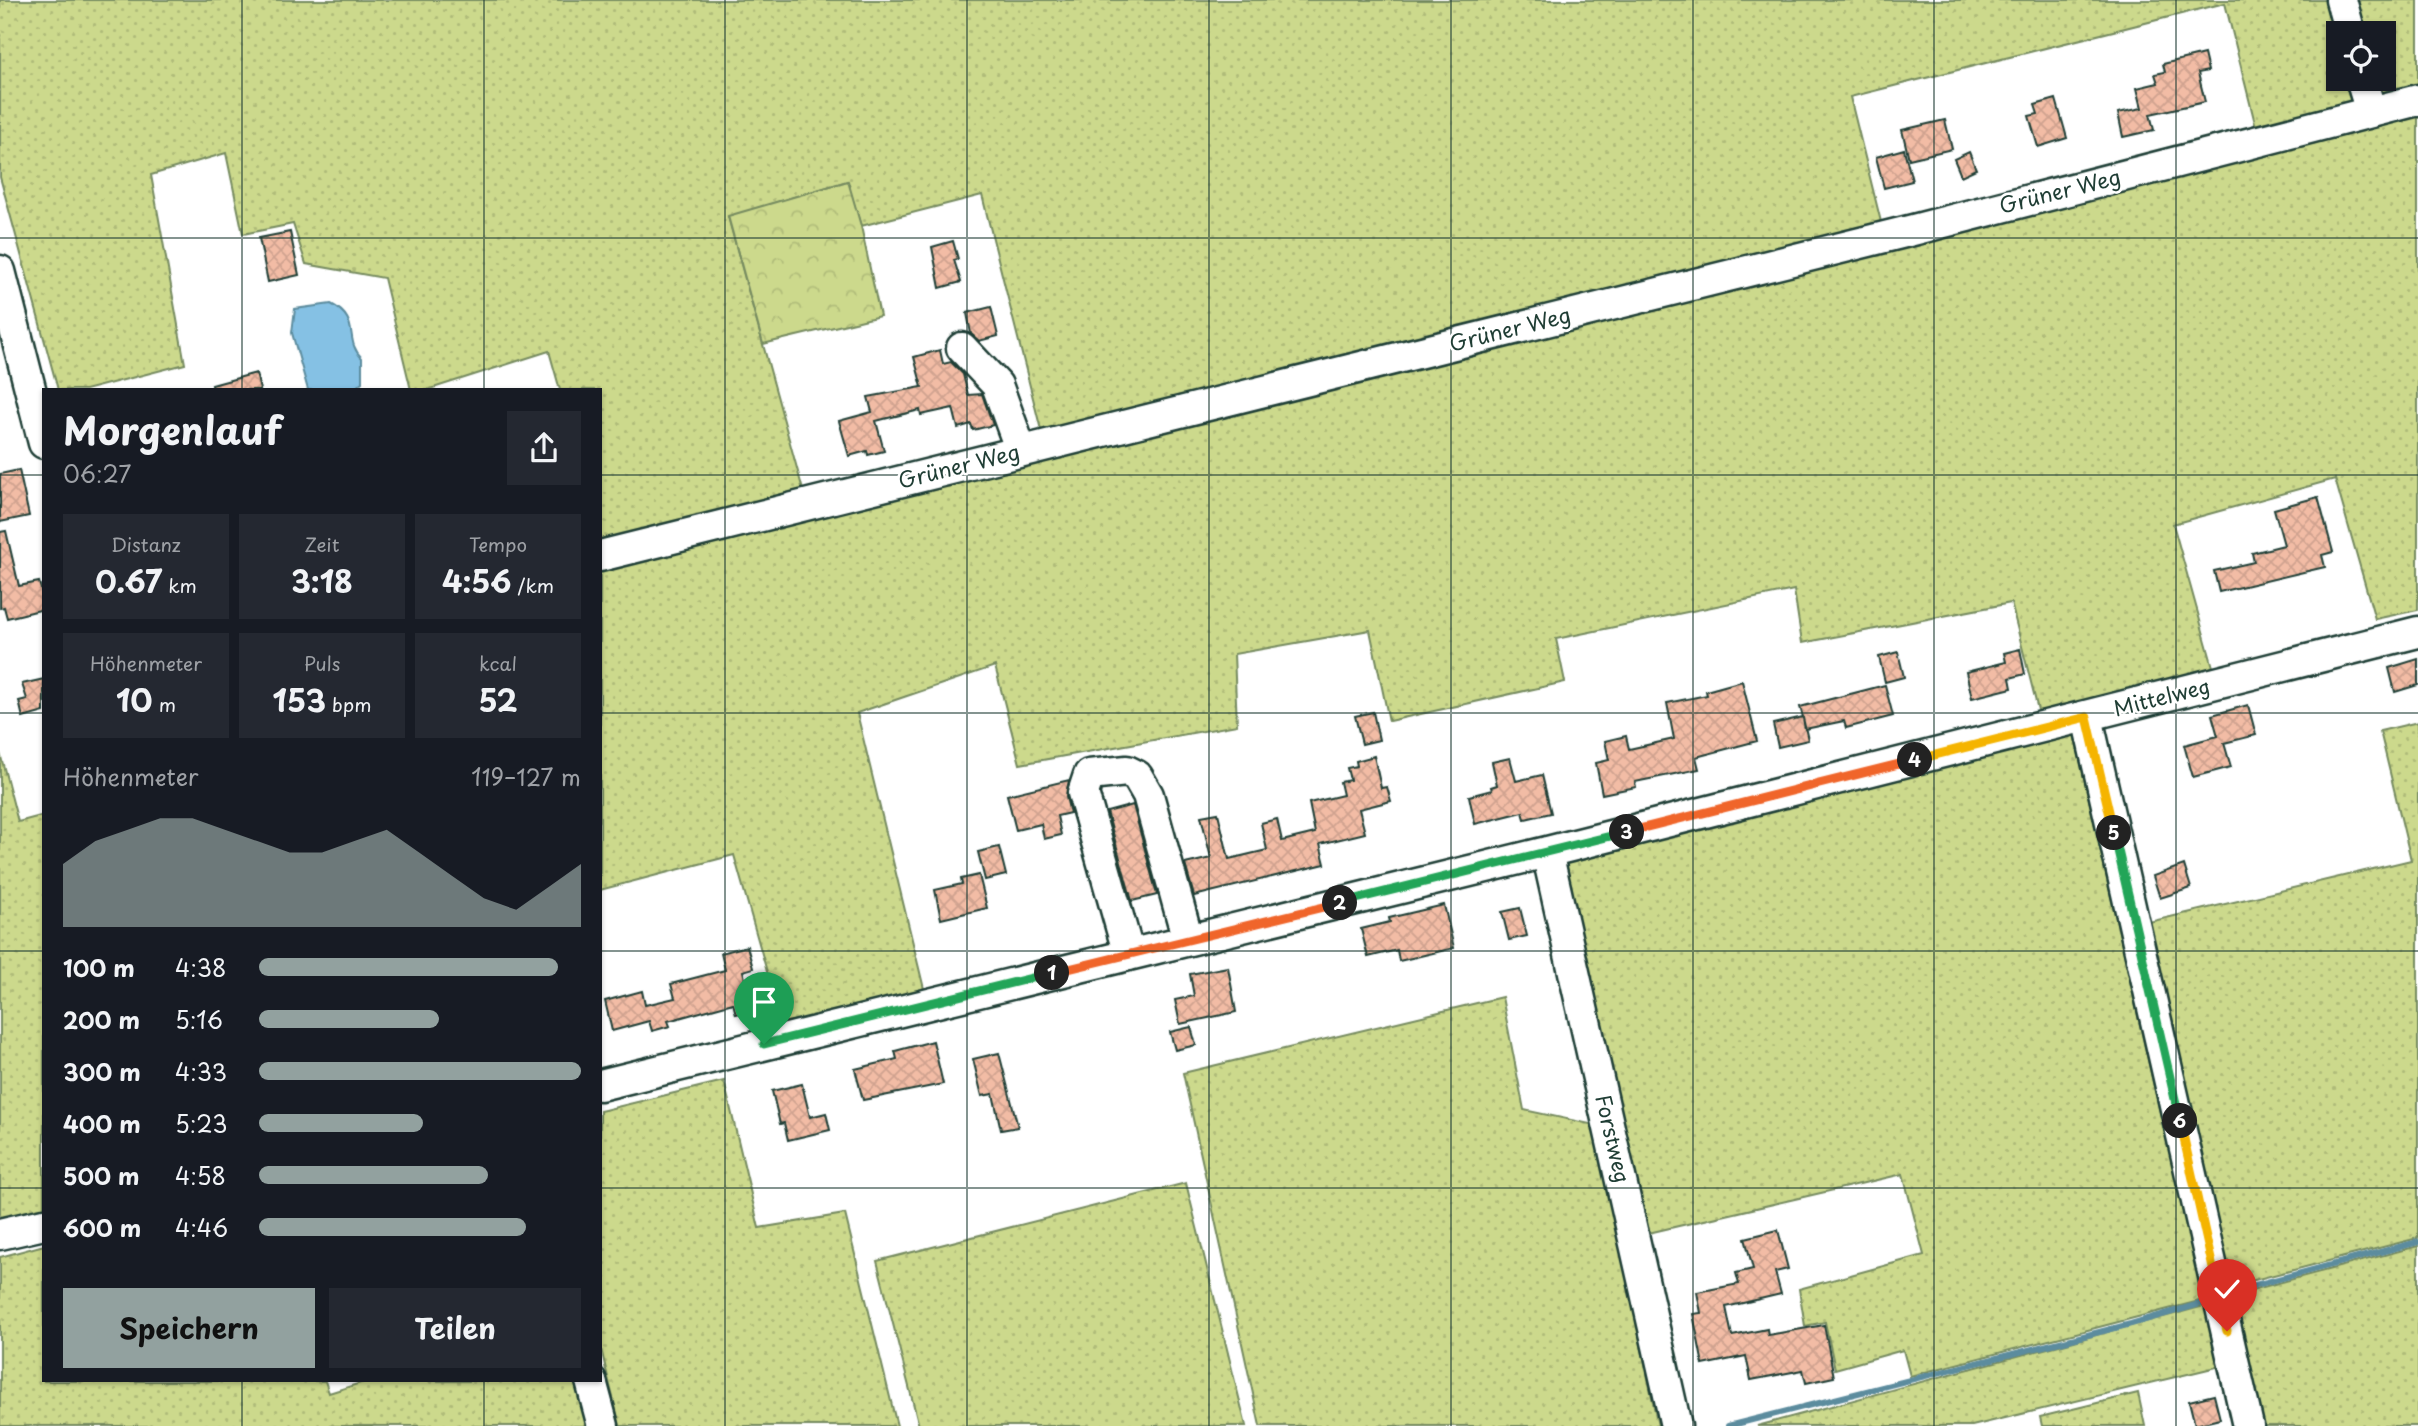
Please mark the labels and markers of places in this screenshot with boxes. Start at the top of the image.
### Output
pin: 4 [1898,742,1932,778]
pin: 3 [1610,814,1644,850]
pin: 5 [2096,816,2132,850]
pin: 2 [1322,886,1358,920]
pin: 1 [1034,956,1070,990]
pin [734,972,794,1044]
pin: 6 [2162,1104,2198,1138]
pin [2197,1259,2257,1331]

